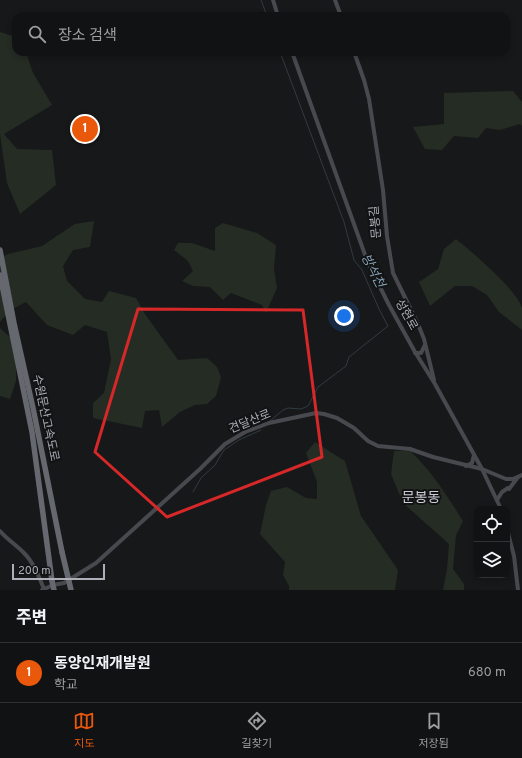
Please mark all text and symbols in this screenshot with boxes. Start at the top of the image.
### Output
search box [12,12,510,56]
icon: search [26,23,48,45]
text: 장소 검색 [58,27,117,46]
pin: 1 [72,114,98,144]
street label: 문봉길 [367,205,385,239]
water label: 방석천 [357,251,388,292]
street label: 성현로 [391,297,421,333]
your location [334,306,354,326]
street label: 수원문산고속도로 [28,373,62,463]
street label: 견달산로 [227,406,273,438]
district label: 문봉동 [402,490,440,507]
map controls [474,506,510,578]
button: locate [474,506,510,542]
button: layers [474,542,510,578]
scale bar [12,562,105,581]
text: 200 m [18,564,51,578]
text: 주변 [16,608,47,630]
text: 동양인재개발원 [54,655,151,674]
text: 1 [26,665,32,681]
text: 680 m [468,665,506,681]
text: 학교 [54,678,78,694]
tab: 지도 [73,710,95,751]
tab: 길찾기 [242,710,272,751]
tab: 저장됨 [418,710,449,751]

